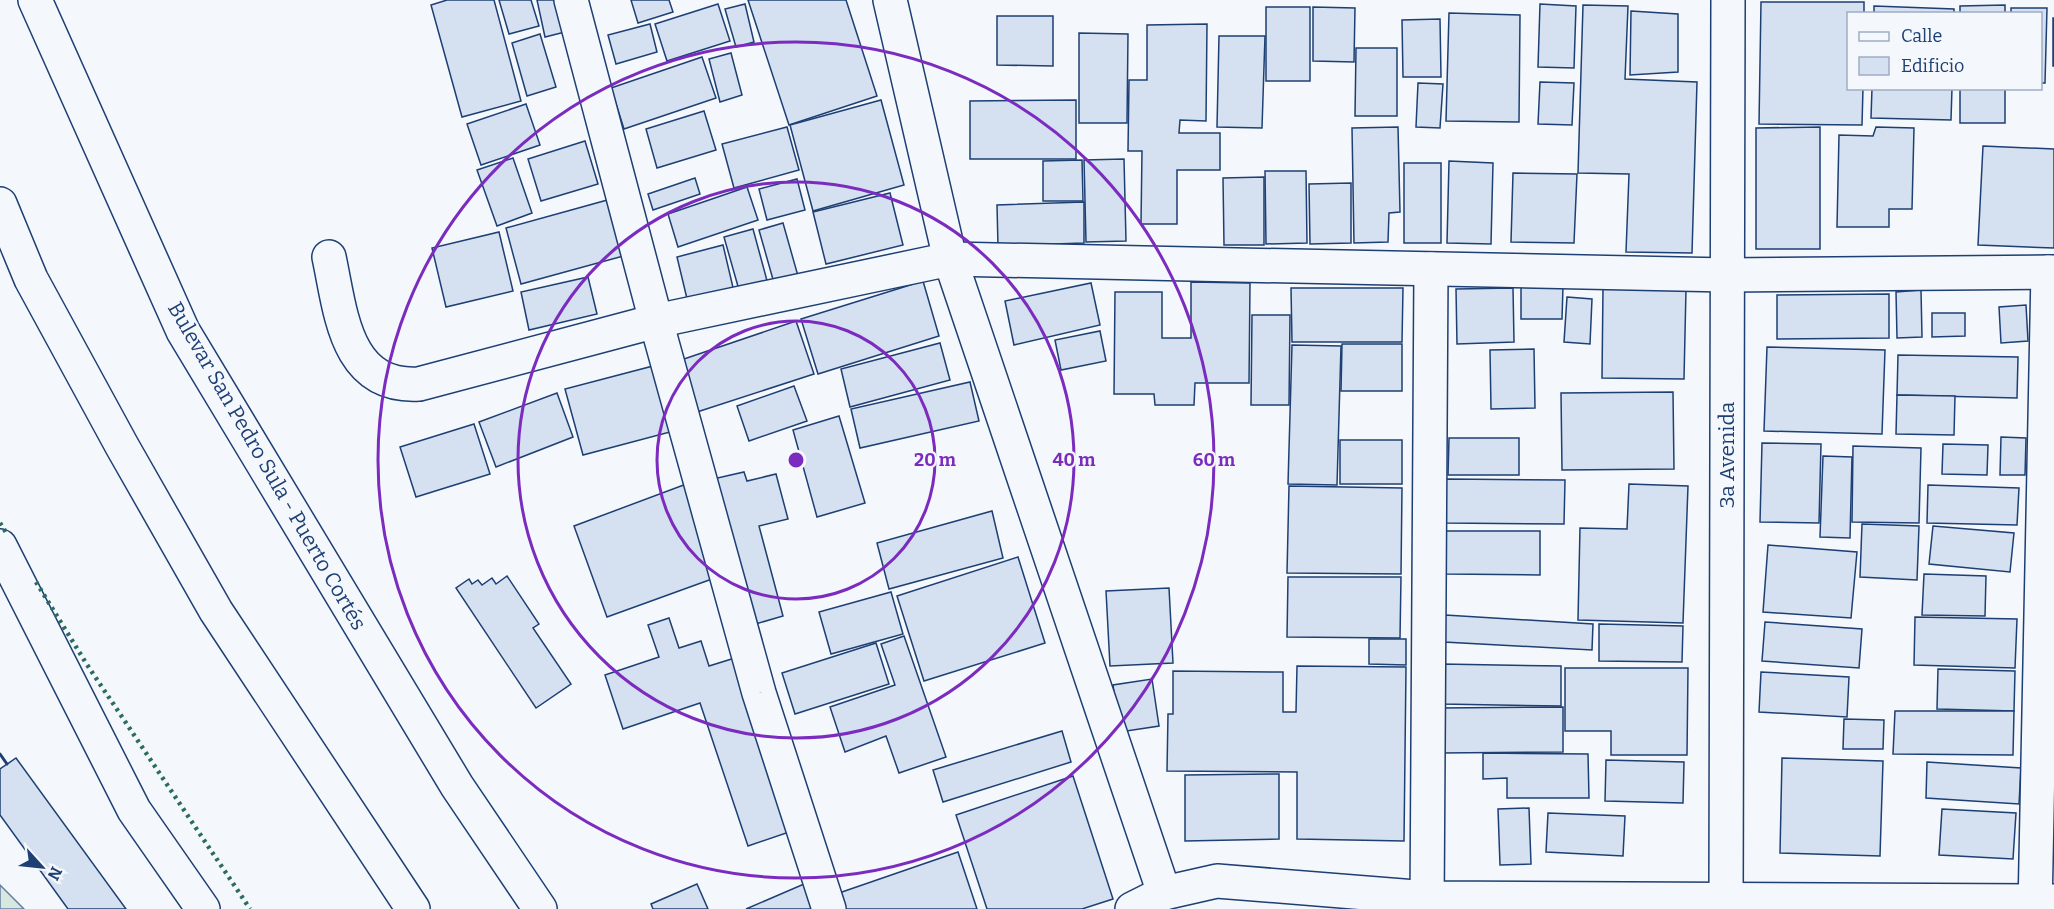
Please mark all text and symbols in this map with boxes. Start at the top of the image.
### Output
legend [1847,12,2042,90]
text: Calle [1901,25,1942,47]
text: Edificio [1901,55,1964,77]
street label: Bulevar San Pedro Sula - Puerto Cortés [162,297,372,635]
street label: 3a Avenida [1714,401,1740,508]
text: 20 m [914,449,956,471]
text: 40 m [1053,449,1095,471]
text: 60 m [1193,449,1235,471]
centre of rings [786,450,806,470]
north arrow [12,837,72,897]
text: N [44,864,66,883]

